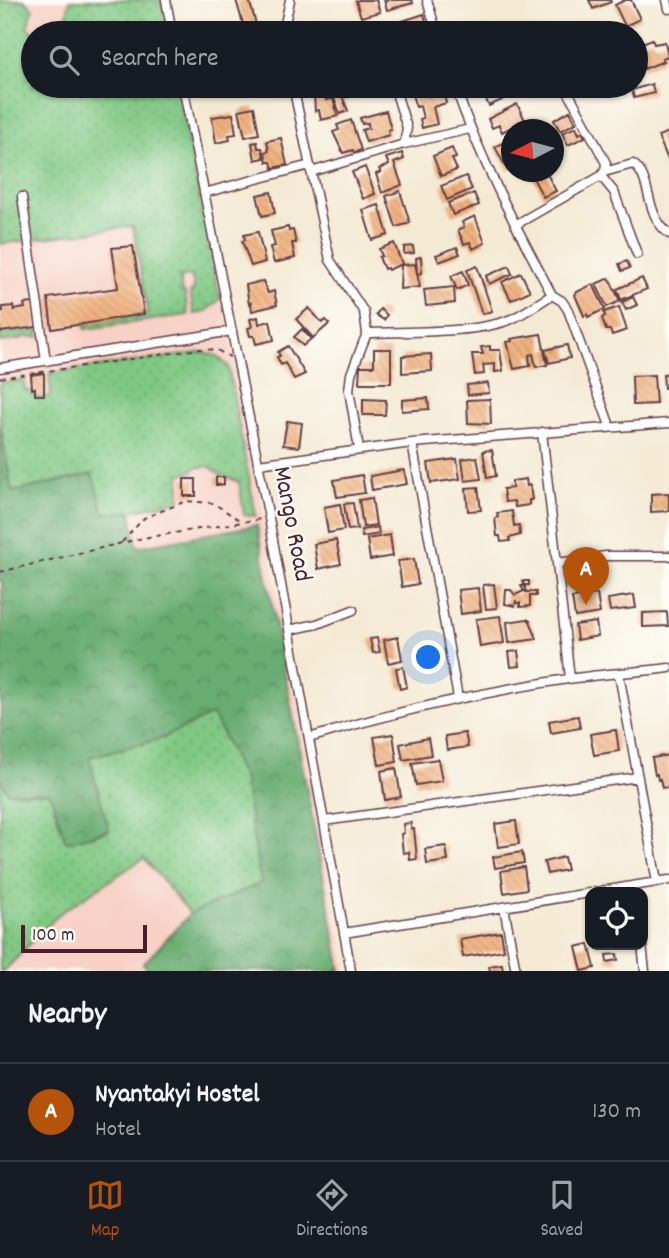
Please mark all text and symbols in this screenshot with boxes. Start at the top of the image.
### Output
search box [21,21,648,98]
icon: search [45,41,83,79]
text: Search here [101,41,219,78]
north arrow [501,119,564,182]
street label: Mango Road [262,463,320,585]
pin: A [563,547,609,605]
your location [411,640,445,674]
map controls [585,887,648,950]
button: locate [585,887,648,950]
scale bar [21,922,147,954]
text: 100 m [32,923,74,950]
text: Nearby [28,995,106,1038]
text: Nyantakyi Hostel [95,1077,259,1114]
text: A [45,1096,57,1129]
text: 130 m [592,1096,641,1129]
text: Hotel [95,1114,141,1147]
tab: Map [86,1176,124,1245]
tab: Directions [296,1176,368,1245]
tab: Saved [540,1176,583,1245]

